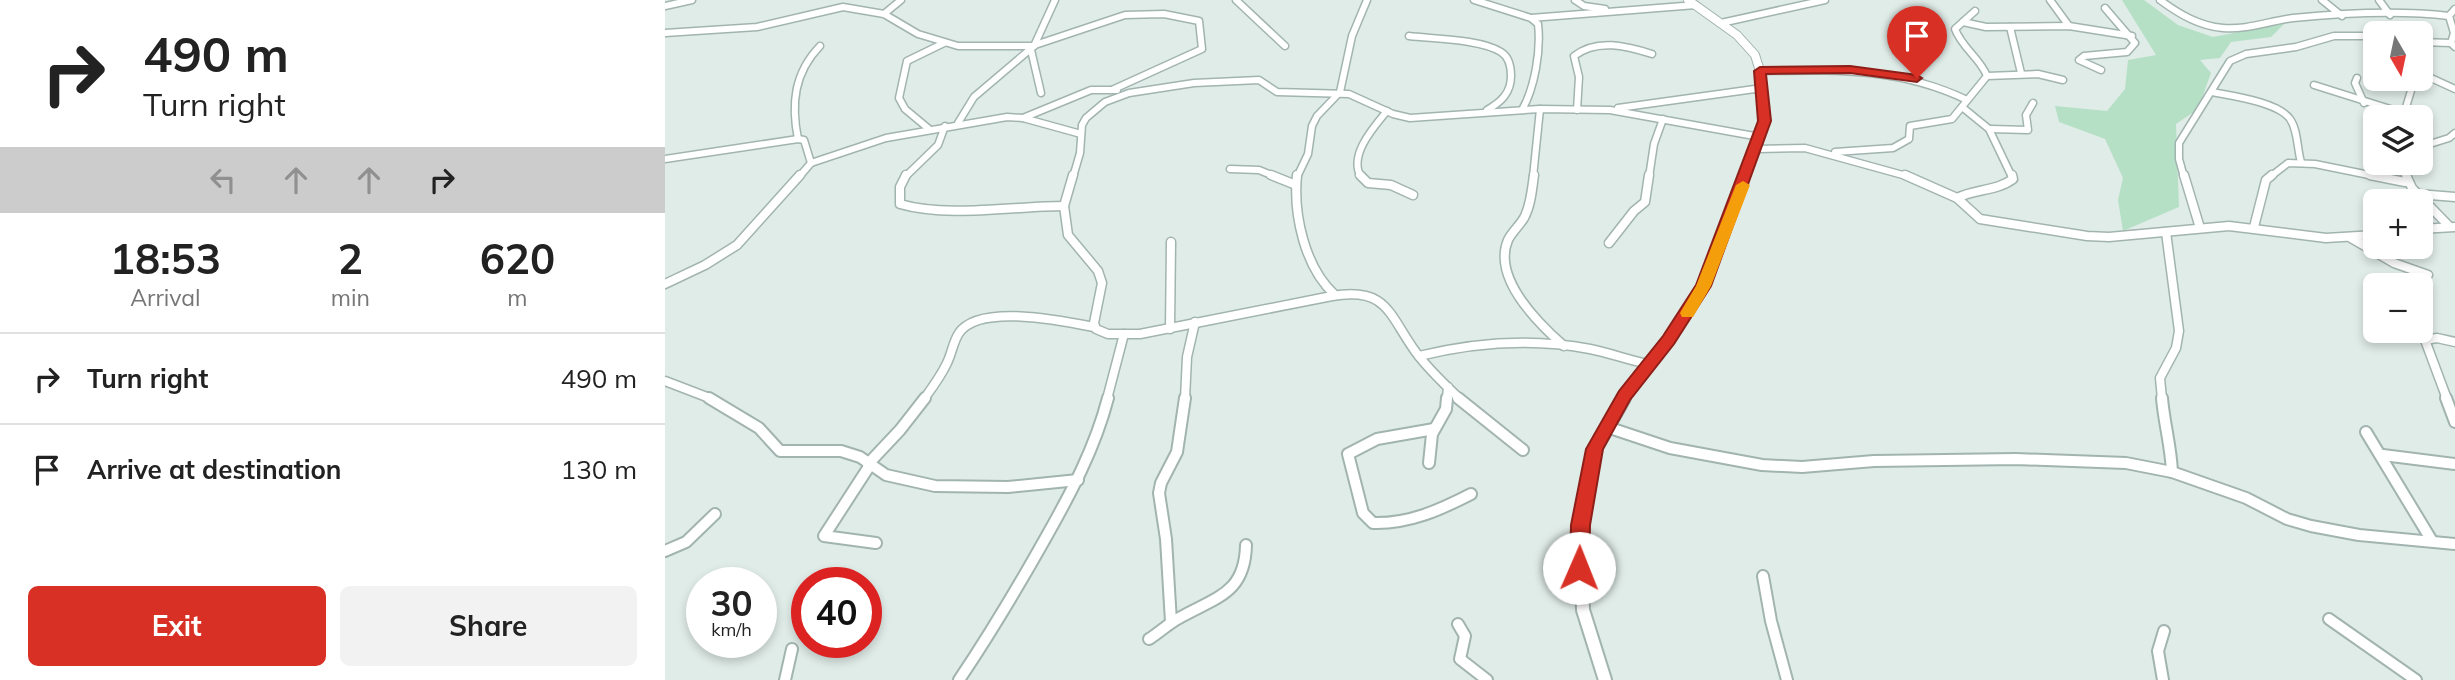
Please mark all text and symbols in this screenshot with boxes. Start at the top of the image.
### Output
pin [1887,6,1947,78]
icon: arrive [1898,17,1936,55]
north arrow [2363,21,2433,91]
map controls [2363,21,2433,343]
text: 490 m [143,23,289,84]
icon: right [28,28,119,119]
text: Turn right [143,84,286,124]
button: layers [2363,105,2433,175]
icon: left [204,161,242,199]
icon: ahead [277,161,315,199]
icon: ahead [350,161,388,199]
icon: right [423,161,461,199]
button: + [2363,189,2433,259]
text: 18:53 [110,232,221,285]
text: 2 [338,232,363,285]
text: 620 [480,232,555,285]
button: − [2363,273,2433,343]
text: Arrival [130,283,201,312]
text: min [331,283,370,312]
text: m [507,283,528,312]
icon: right [28,360,66,398]
text: Turn right [87,362,208,395]
text: 490 m [561,362,637,395]
icon: arrive [28,451,66,489]
text: Arrive at destination [87,453,342,486]
text: 130 m [561,453,637,486]
position arrow [1542,531,1616,605]
speed limit sign: 40 [791,567,882,658]
text: 30 [710,581,753,625]
button: Exit [28,586,326,666]
button: Share [340,586,637,666]
text: km/h [711,618,752,641]

